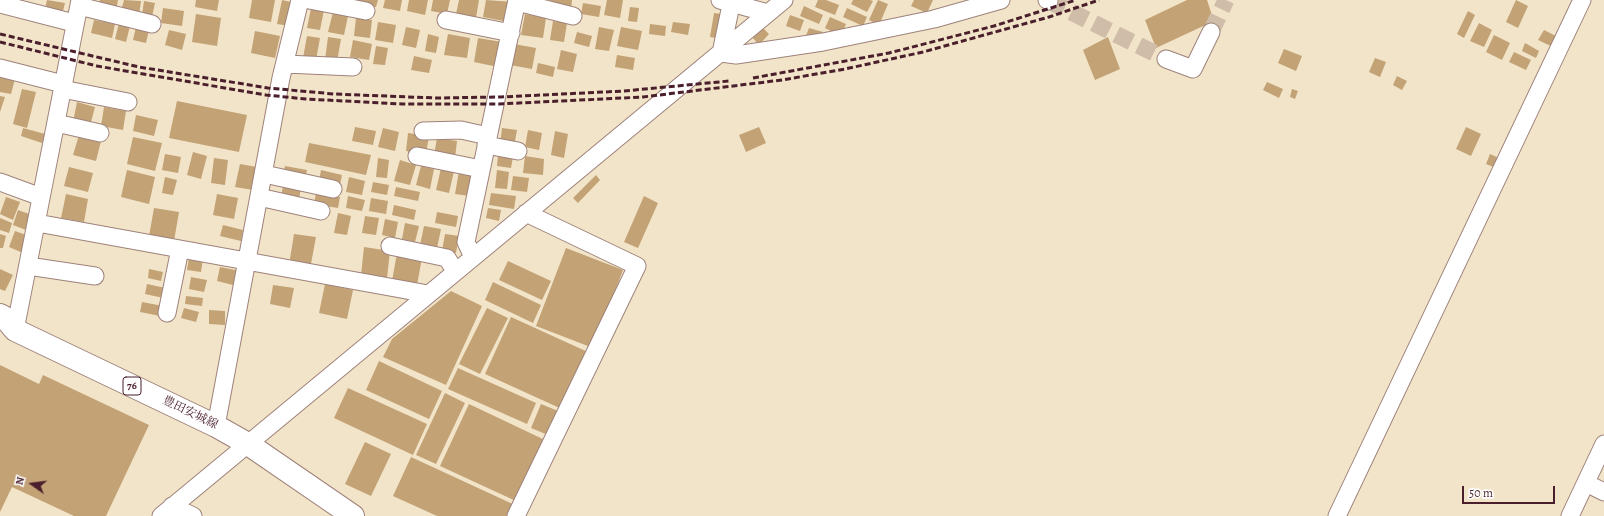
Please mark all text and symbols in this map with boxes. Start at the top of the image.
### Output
road number: 76 [123,377,141,395]
street label: 豊田安城線 [160,393,220,433]
north arrow [12,464,52,504]
text: N [12,475,28,487]
scale bar [1464,478,1557,504]
text: 50 m [1469,485,1493,501]

